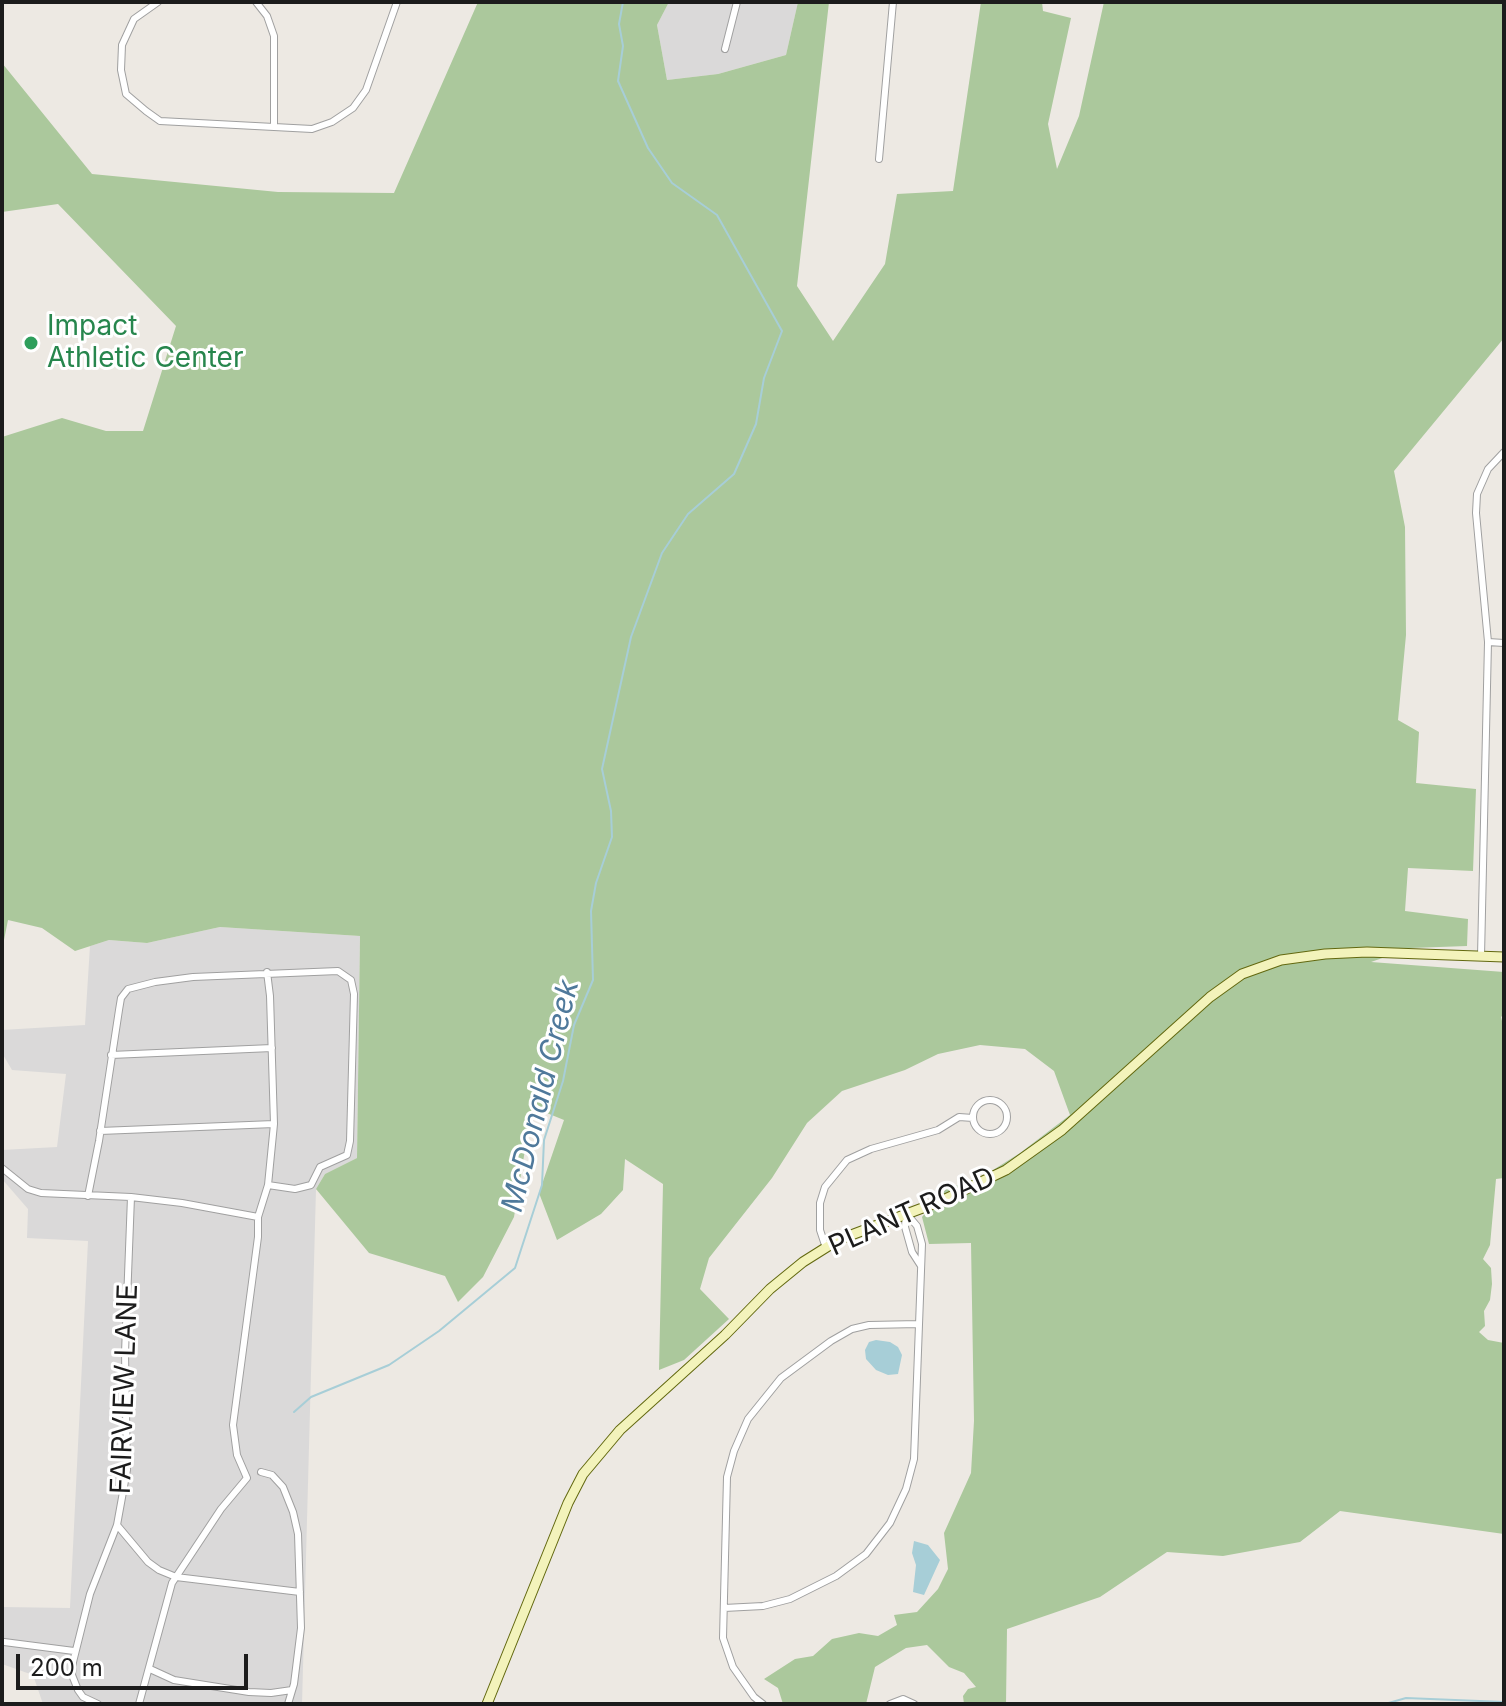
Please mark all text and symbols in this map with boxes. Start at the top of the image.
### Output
place label: Impact Athletic Center [47,310,243,376]
marker: Impact Athletic Center [22,334,40,352]
water label: McDonald Creek [495,976,587,1216]
street label: PLANT ROAD [824,1160,1000,1264]
street label: FAIRVIEW LANE [105,1283,145,1495]
scale bar [20,1638,252,1688]
text: 200 m [30,1653,103,1682]

